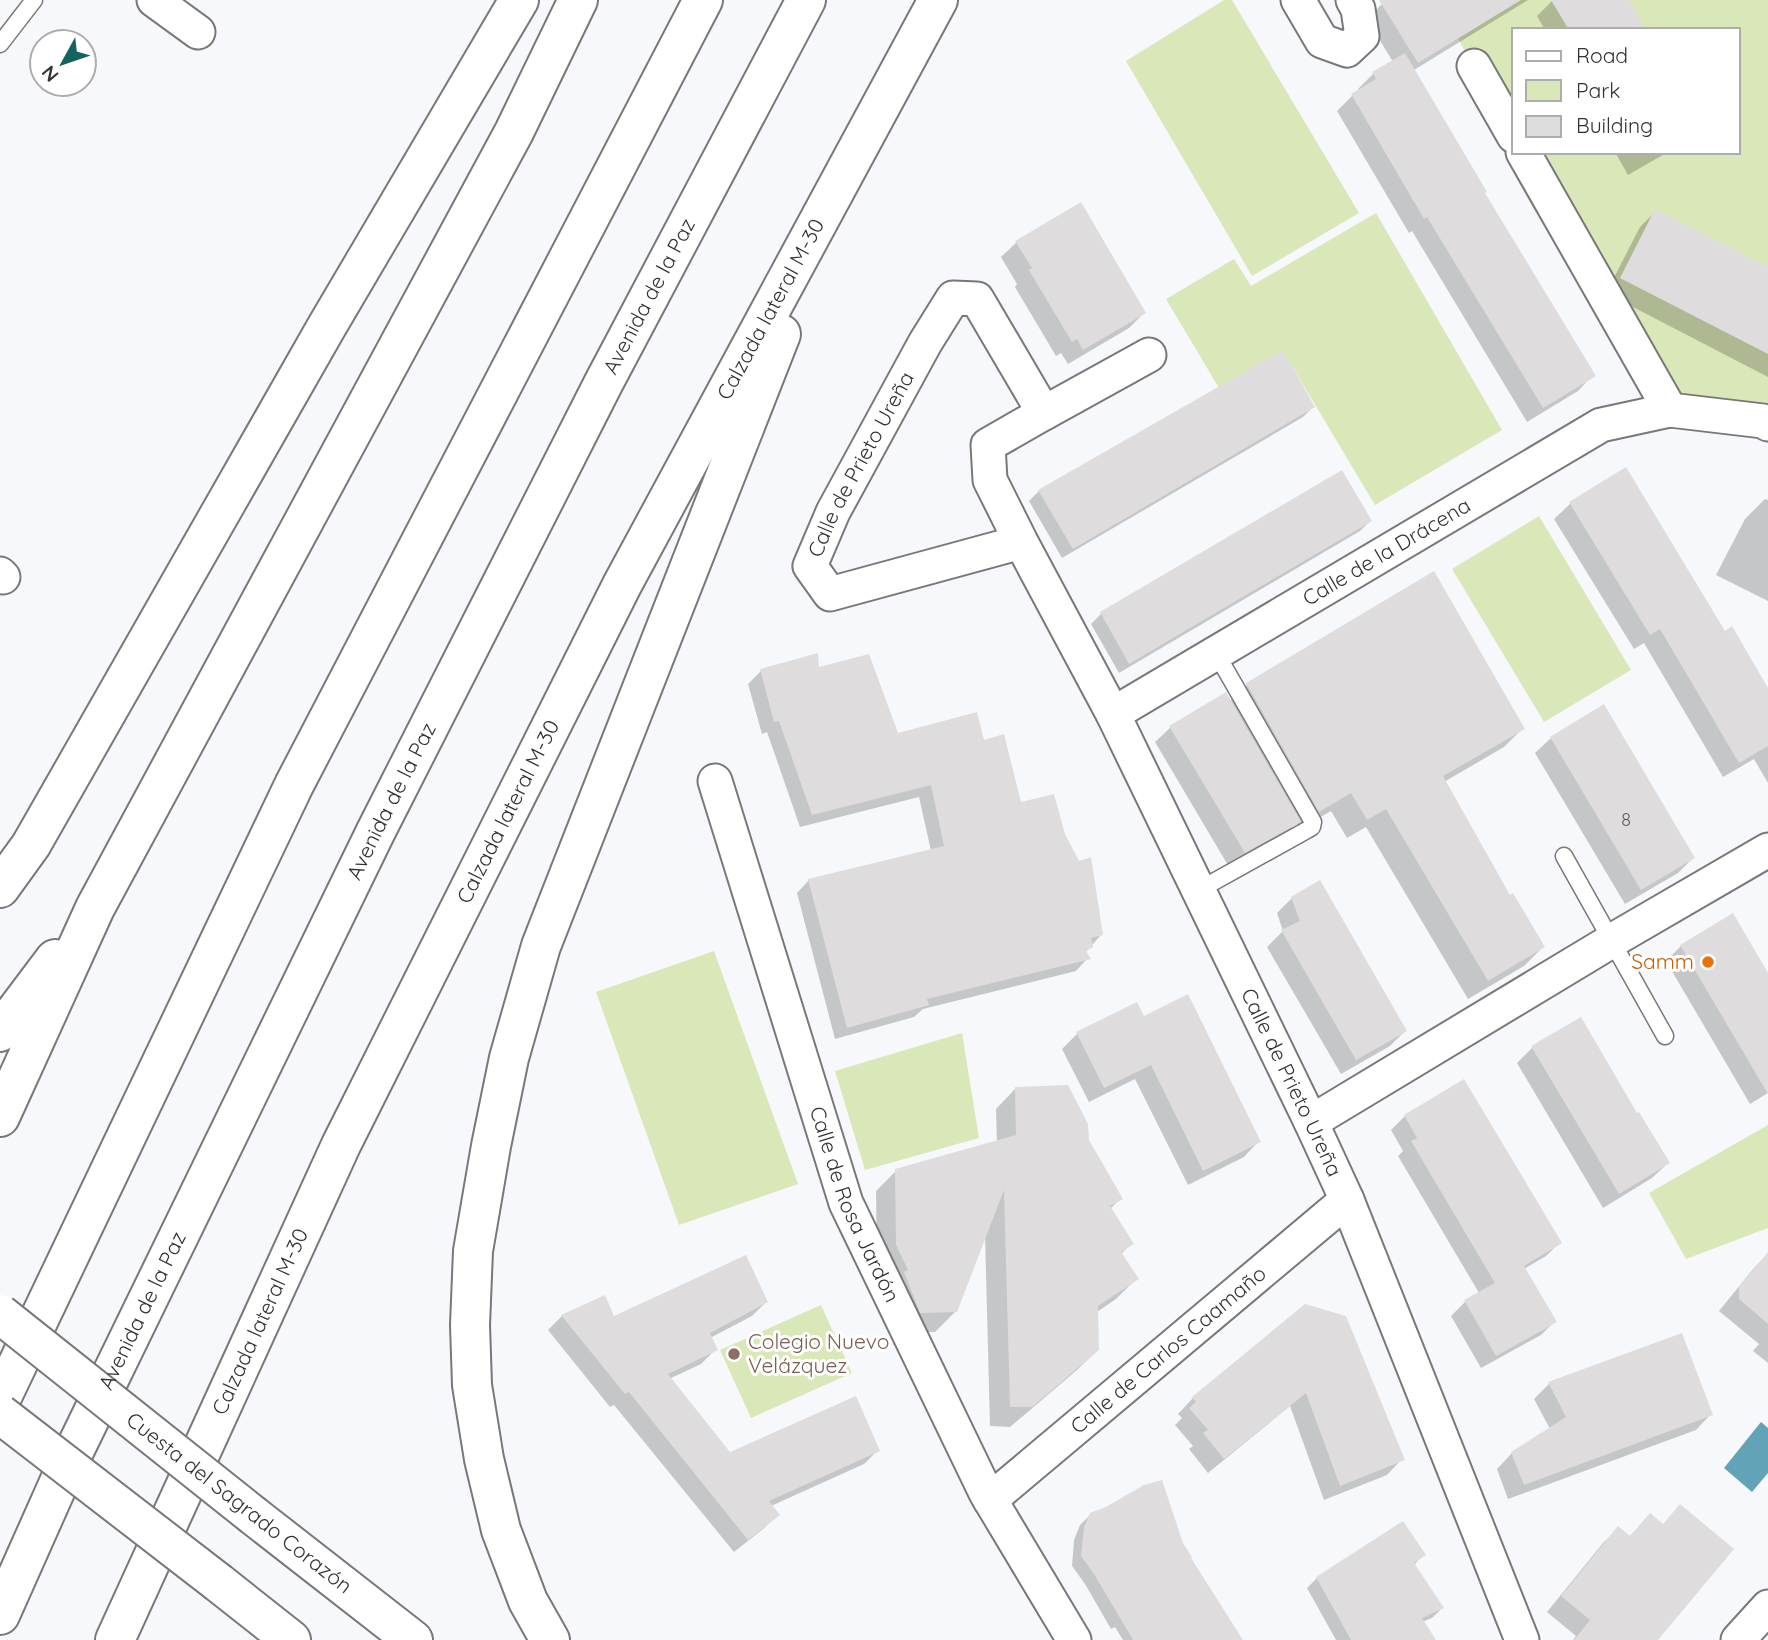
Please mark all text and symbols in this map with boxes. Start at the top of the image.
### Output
north arrow [28,28,98,98]
legend [1512,28,1740,154]
text: Road [1576,42,1628,68]
text: N [36,61,64,87]
text: Park [1576,77,1620,103]
text: Building [1576,112,1653,138]
street label: Avenida de la Paz [597,214,700,378]
street label: Calzada lateral M-30 [711,214,829,404]
street label: Calle de Prieto Ureña [801,367,919,561]
street label: Calle de la Drácena [1298,491,1475,611]
street label: Calzada lateral M-30 [450,715,564,907]
street label: Avenida de la Paz [340,718,441,884]
house number: 8 [1621,808,1631,831]
place label: Samm [1631,948,1694,974]
marker: Samm [1700,954,1716,970]
street label: Calle de Prieto Ureña [1236,984,1348,1180]
street label: Calle de Rosa Jardón [805,1103,906,1306]
street label: Calzada lateral M-30 [206,1224,313,1418]
street label: Avenida de la Paz [92,1227,191,1394]
street label: Calle de Carlos Caamaño [1065,1260,1271,1439]
place label: Colegio Nuevo Velázquez [748,1328,889,1378]
marker: Colegio Nuevo Velázquez [726,1346,742,1362]
street label: Cuesta del Sagrado Corazón [122,1406,358,1598]

